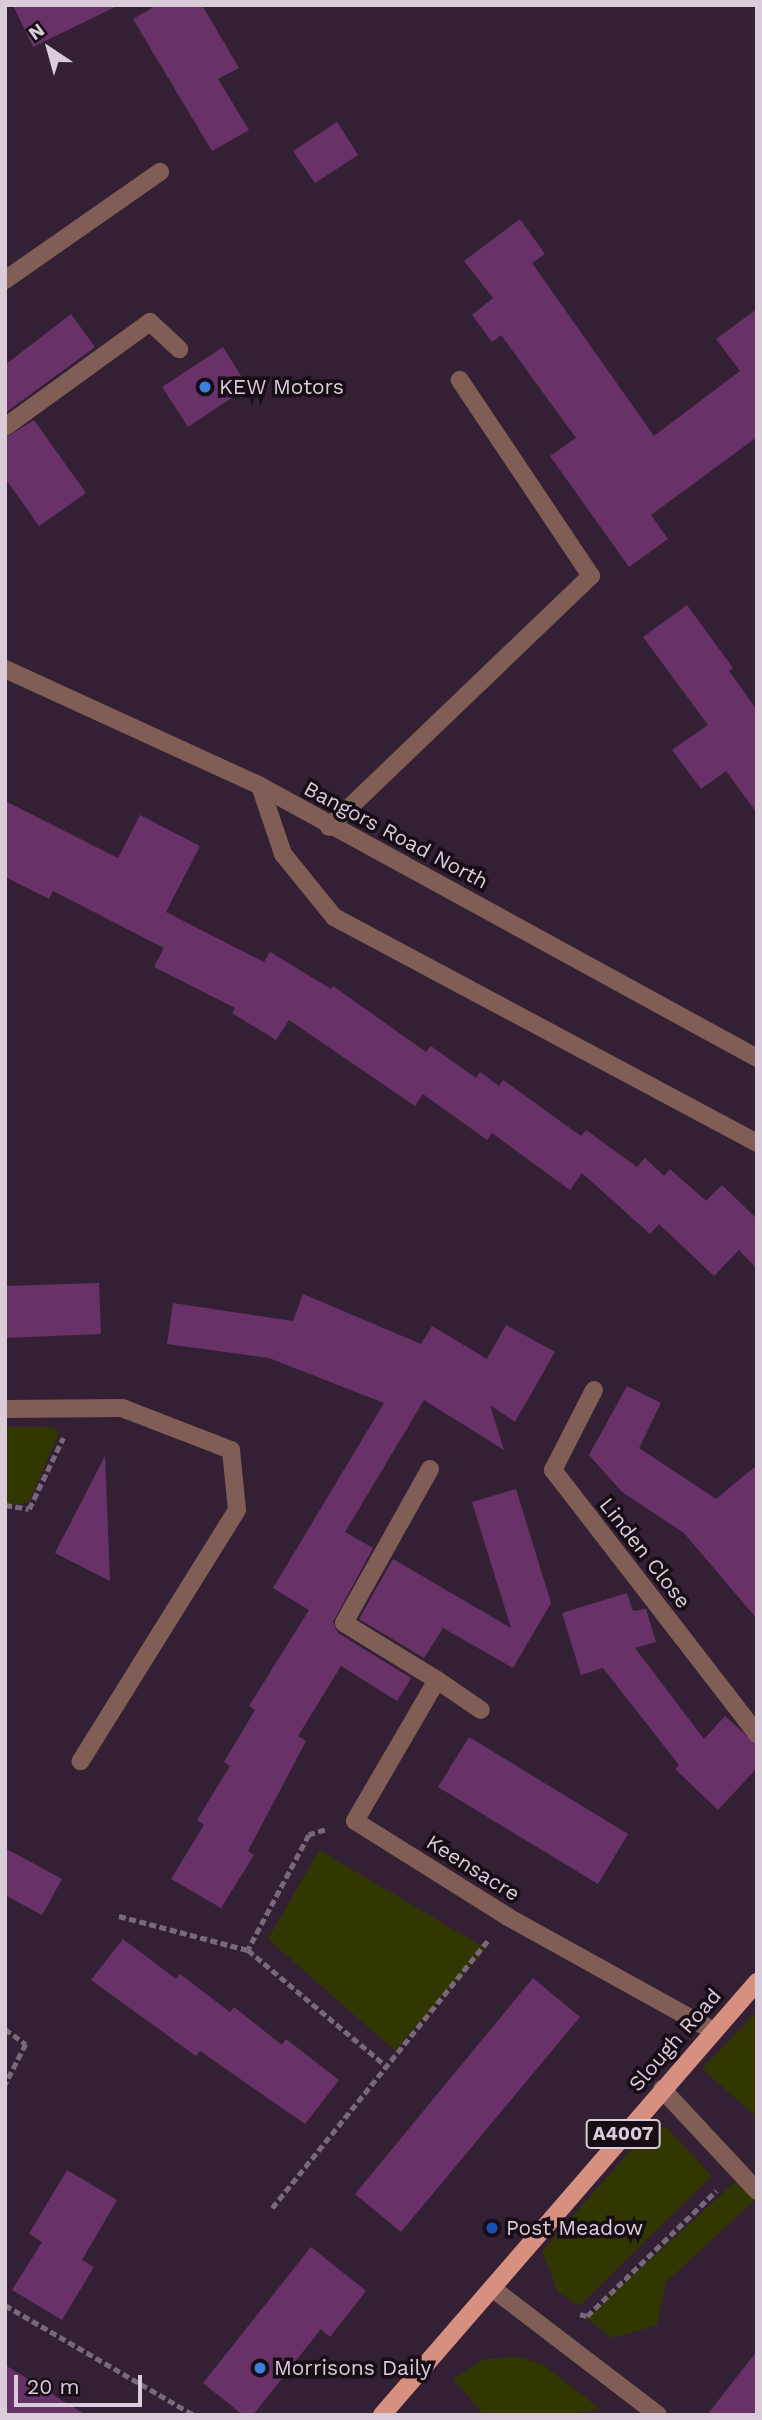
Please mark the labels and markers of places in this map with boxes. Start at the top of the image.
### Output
place label: KEW Motors [219,374,344,400]
marker: KEW Motors [197,379,213,395]
place label: Post Meadow [506,2215,643,2241]
marker: Post Meadow [484,2220,500,2236]
place label: Morrisons Daily [274,2355,431,2381]
marker: Morrisons Daily [252,2360,268,2376]

